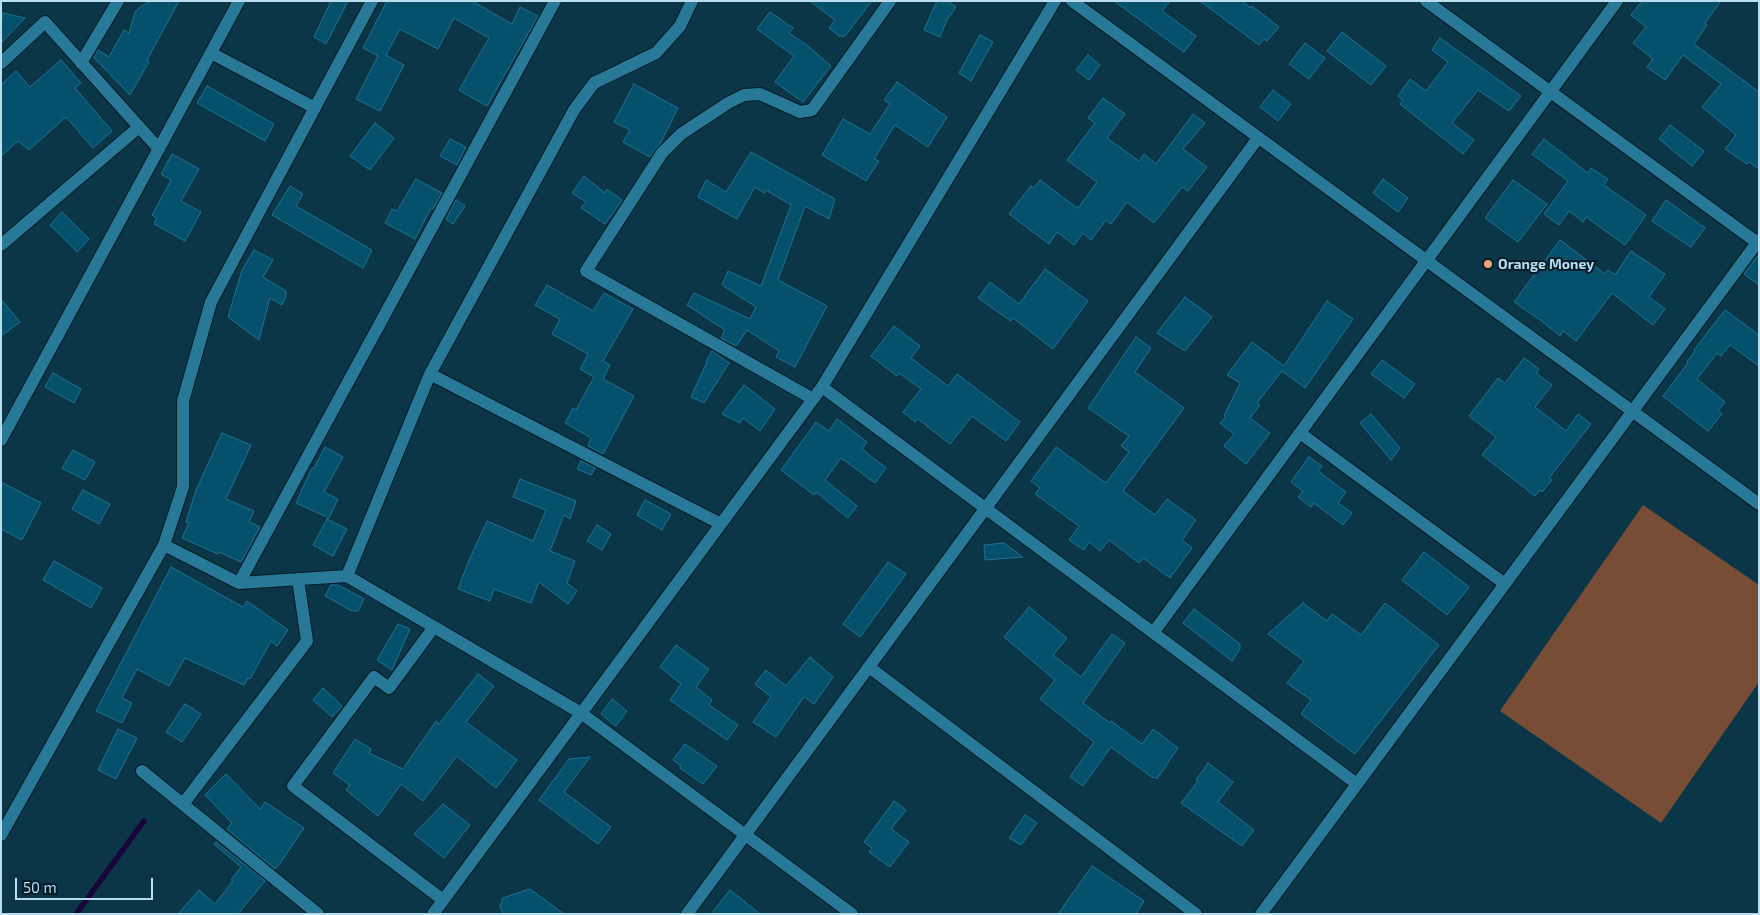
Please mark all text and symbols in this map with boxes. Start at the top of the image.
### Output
place label: Orange Money [1498,256,1594,272]
marker: Orange Money [1482,258,1494,270]
scale bar [18,868,155,900]
text: 50 m [23,878,57,896]

